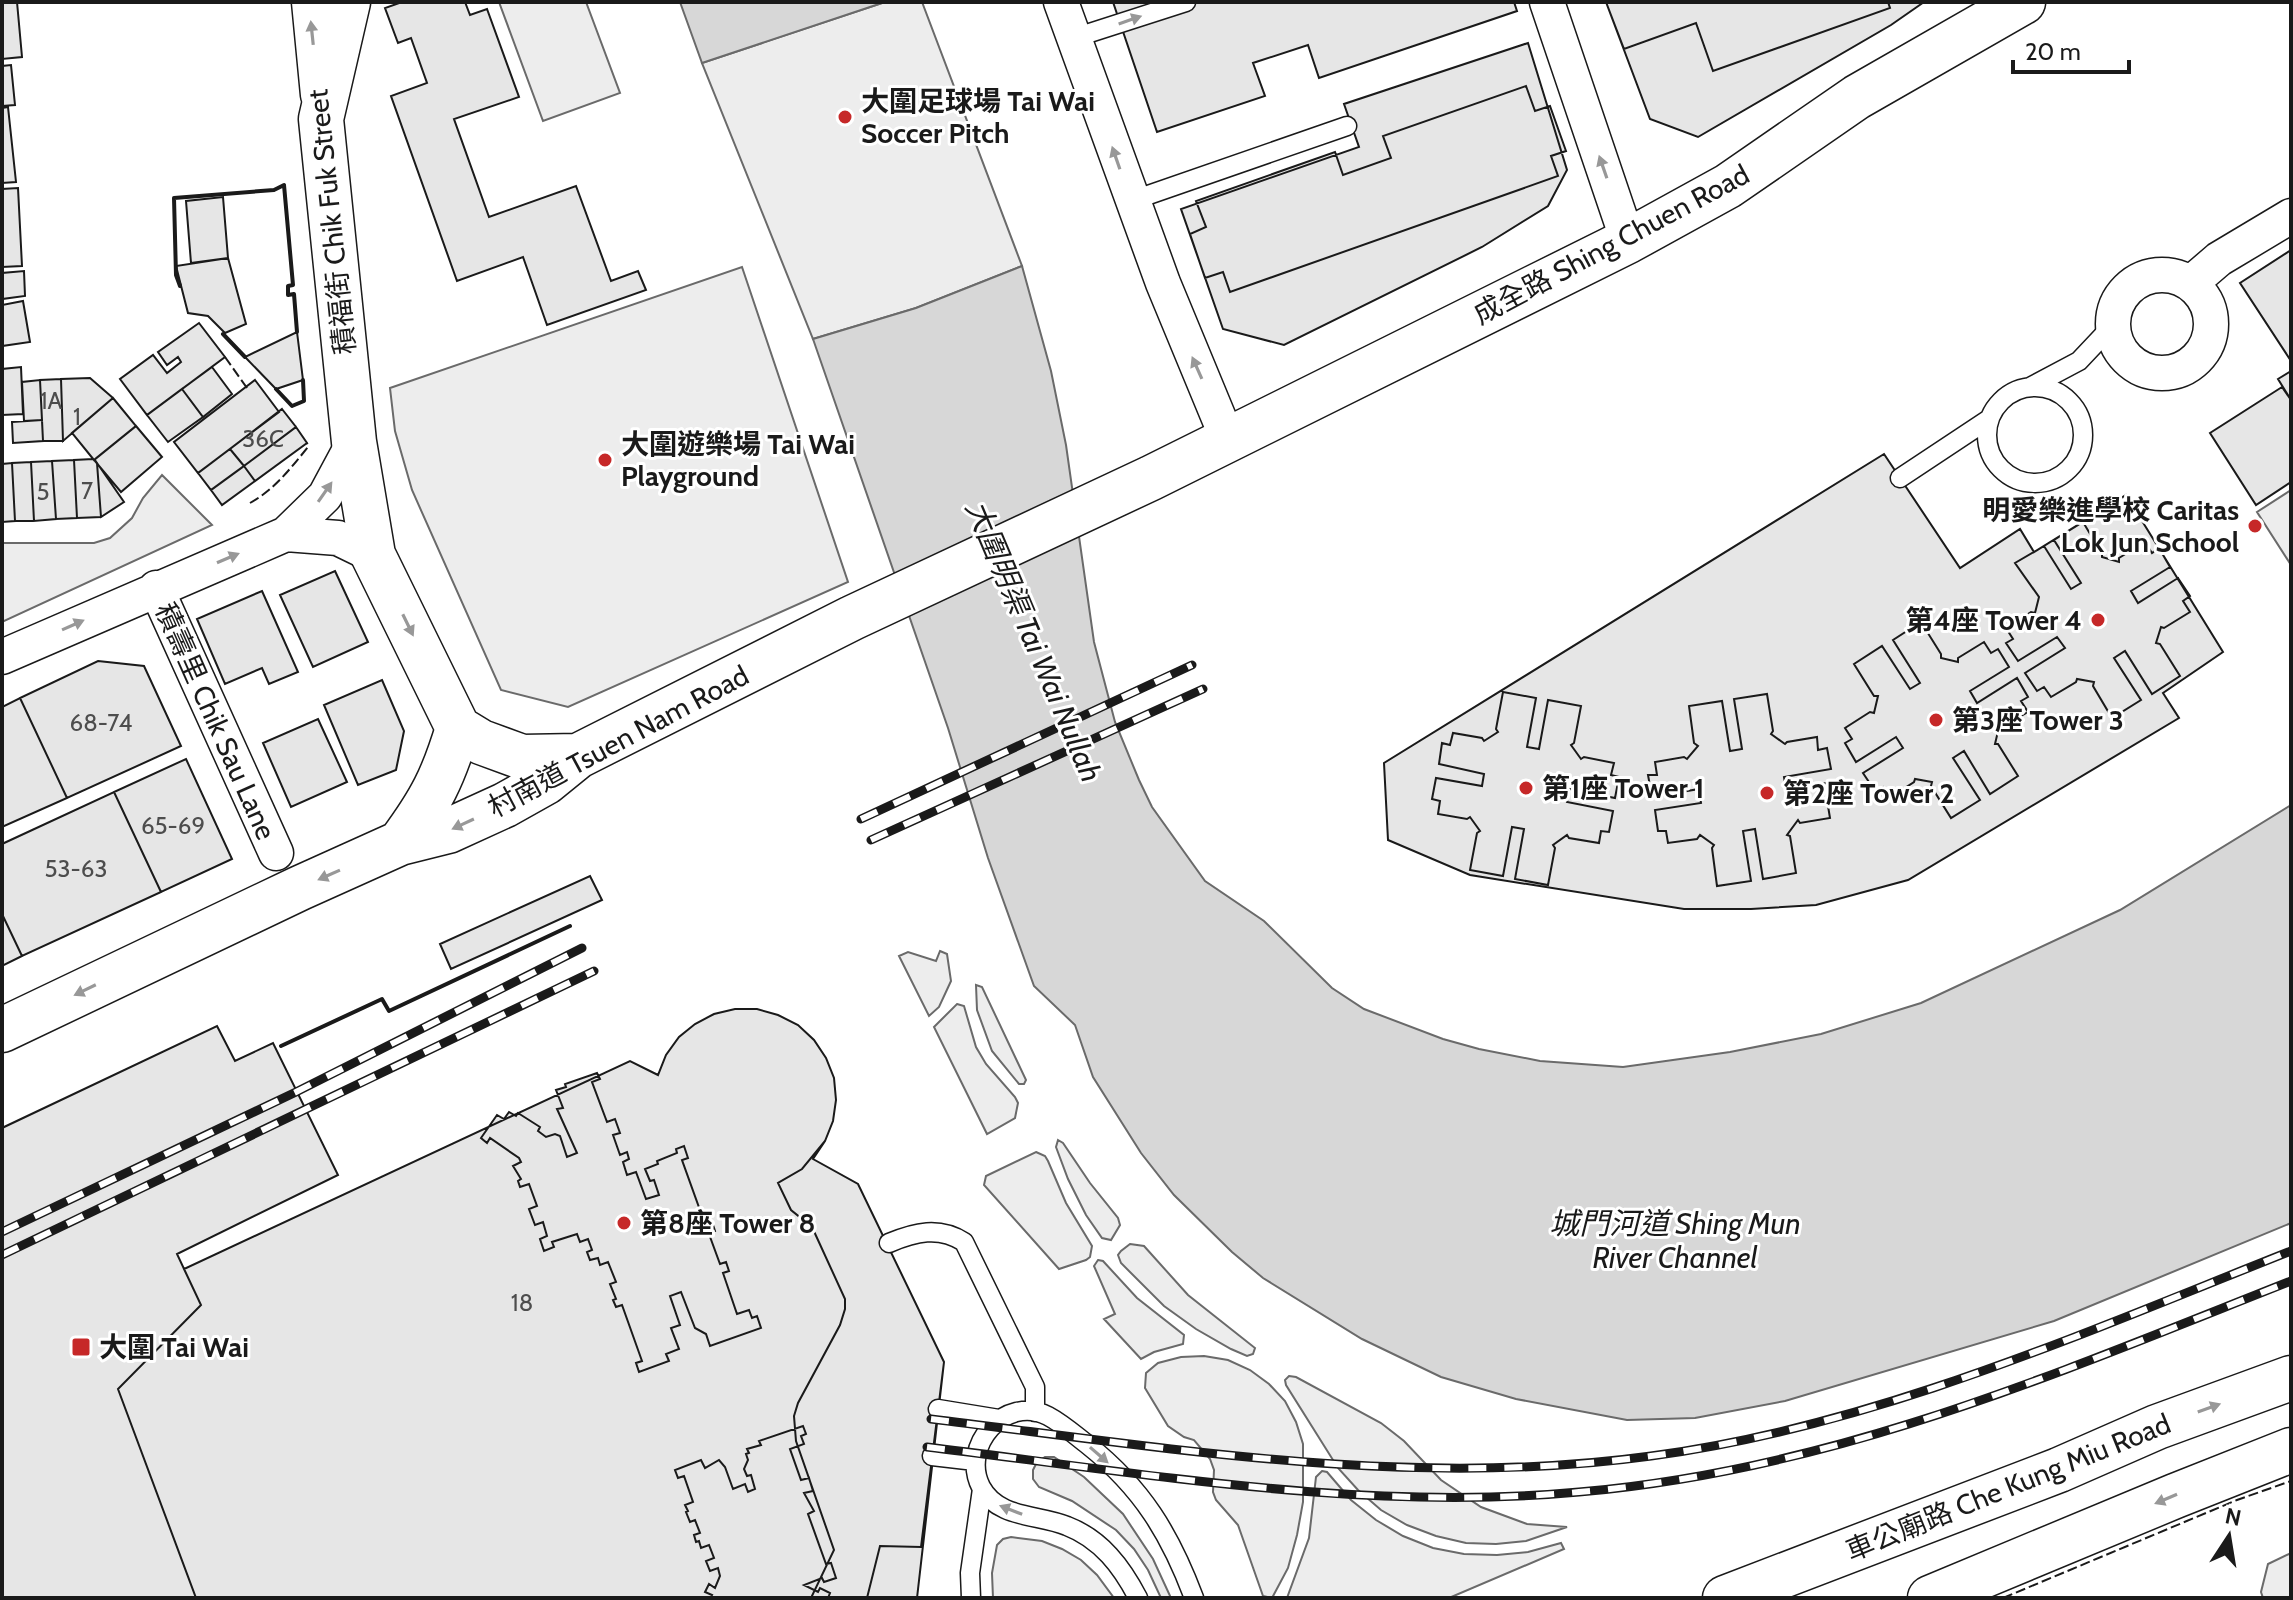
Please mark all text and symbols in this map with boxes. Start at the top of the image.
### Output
one-way arrow [1119,14,1143,26]
one-way arrow [306,20,319,45]
scale bar [2013,24,2129,74]
text: 20 m [2025,37,2081,66]
place label: 大圍足球場 Tai Wai Soccer Pitch [861,84,1095,150]
street label: 積福街 Chik Fuk Street [300,88,362,356]
marker: 大圍足球場 Tai Wai Soccer Pitch [836,108,854,126]
one-way arrow [1109,145,1122,169]
one-way arrow [1597,155,1609,179]
street label: 成全路 Shing Chuen Road [1467,157,1755,331]
one-way arrow [1190,356,1203,380]
house number: 1A [40,386,63,415]
house number: 1 [73,402,81,431]
house number: 36C [242,424,284,453]
place label: 大圍遊樂場 Tai Wai Playground [621,427,855,493]
marker: 大圍遊樂場 Tai Wai Playground [596,451,614,469]
house number: 7 [81,476,93,505]
house number: 5 [37,477,49,506]
one-way arrow [317,482,332,503]
place label: 明愛樂進學校 Caritas Lok Jun School [1982,493,2239,559]
water label: 大圍明渠 Tai Wai Nullah [958,495,1110,787]
marker: 明愛樂進學校 Caritas Lok Jun School [2246,517,2264,535]
one-way arrow [216,551,240,564]
street label: 積壽里 Chik Sau Lane [148,597,284,845]
place label: 第4座 Tower 4 [1906,603,2082,637]
marker: 第4座 Tower 4 [2089,611,2107,629]
one-way arrow [401,613,414,636]
one-way arrow [61,618,85,632]
street label: 村南道 Tsuen Nam Road [482,658,754,824]
place label: 第3座 Tower 3 [1952,703,2124,737]
house number: 68-74 [70,708,133,737]
marker: 第3座 Tower 3 [1927,711,1945,729]
place label: 第1座 Tower 1 [1542,771,1704,805]
place label: 第2座 Tower 2 [1783,776,1954,810]
marker: 第1座 Tower 1 [1517,779,1535,797]
marker: 第2座 Tower 2 [1758,784,1776,802]
house number: 65-69 [141,811,205,840]
one-way arrow [451,817,475,831]
house number: 53-63 [45,854,107,883]
one-way arrow [317,868,341,881]
one-way arrow [73,983,97,997]
water label: 城門河道 Shing Mun River Channel [1549,1205,1801,1276]
place label: 第8座 Tower 8 [640,1206,816,1240]
marker: 第8座 Tower 8 [615,1214,633,1232]
house number: 18 [511,1288,533,1317]
place label: 大圍 Tai Wai [99,1330,249,1364]
marker: 大圍 Tai Wai [70,1336,92,1358]
one-way arrow [2197,1401,2221,1413]
street label: 車公廟路 Che Kung Miu Road [1841,1406,2175,1568]
one-way arrow [1090,1446,1109,1464]
one-way arrow [2154,1493,2178,1506]
north arrow [2189,1496,2269,1576]
text: N [2223,1502,2243,1532]
one-way arrow [999,1503,1023,1516]

